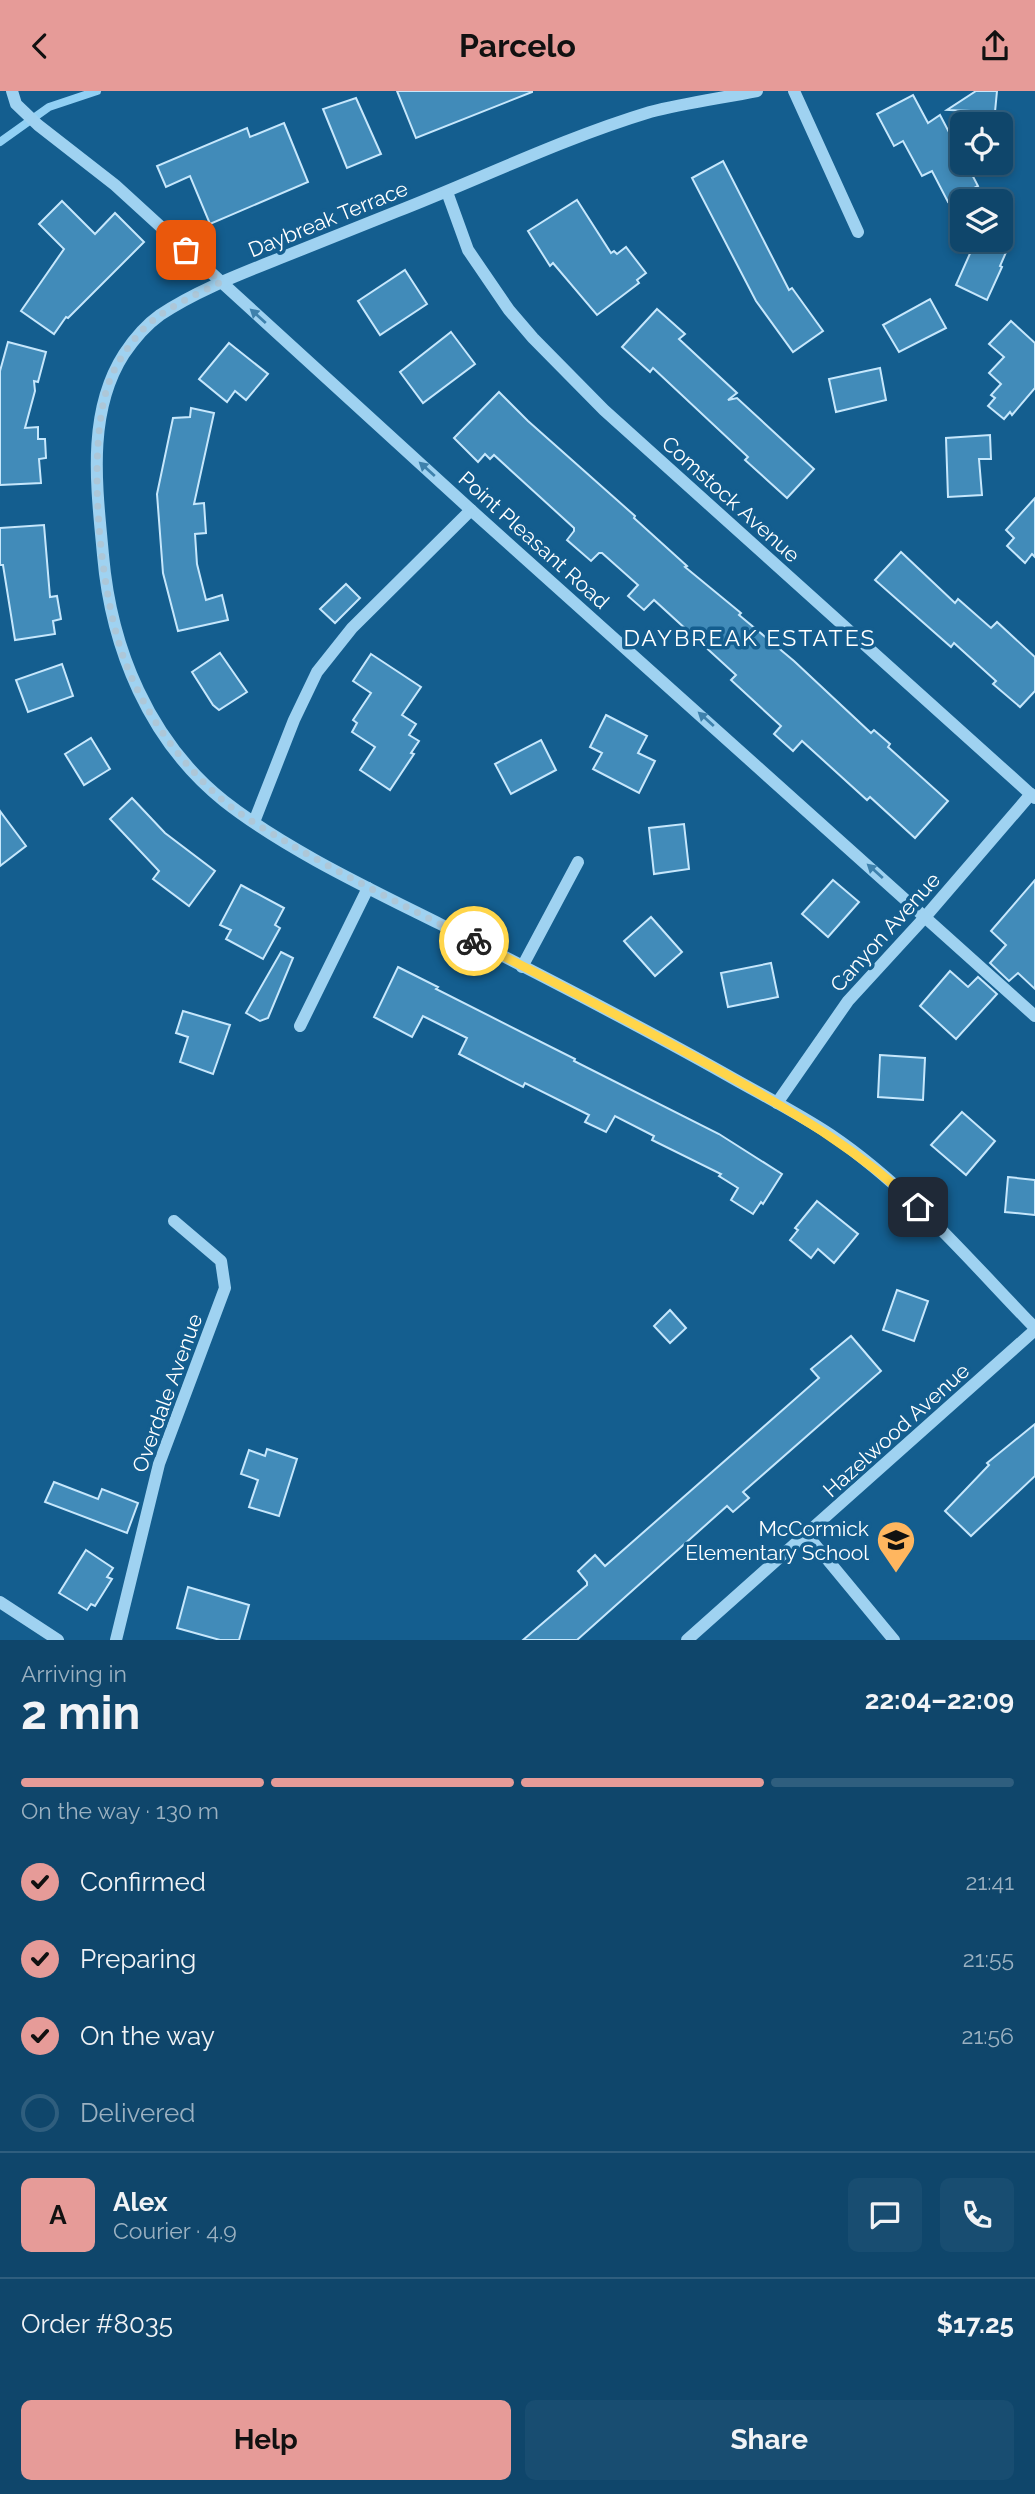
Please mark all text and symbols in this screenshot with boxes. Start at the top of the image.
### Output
icon: back [21,27,59,65]
text: Parcelo [459,27,576,64]
icon: share [976,27,1014,65]
map controls [950,112,1013,252]
button: locate [950,112,1013,175]
street label: Daybreak Terrace [245,176,411,262]
button: layers [950,189,1013,252]
pin [156,220,216,280]
icon: bag [167,231,205,269]
one-way arrow [249,308,267,324]
street label: Comstock Avenue [657,431,805,567]
one-way arrow [418,461,436,477]
street label: Point Pleasant Road [454,466,614,614]
district label: DAYBREAK ESTATES [623,624,877,651]
one-way arrow [697,712,714,727]
one-way arrow [866,863,884,879]
street label: Canyon Avenue [825,867,945,997]
courier [439,906,509,976]
icon: bike [455,922,493,960]
pin [888,1177,948,1237]
icon: home [899,1188,937,1226]
street label: Overdale Avenue [127,1310,207,1476]
street label: Hazelwood Avenue [818,1358,974,1502]
place label: McCormick Elementary School [685,1516,869,1565]
school or university icon: McCormick Elementary School [875,1519,917,1574]
text: Arriving in [21,1660,127,1687]
text: 22:04–22:09 [865,1685,1014,1715]
text: 2 min [21,1686,140,1740]
text: On the way · 130 m [21,1797,219,1824]
icon: check [21,1863,59,1901]
text: Confirmed [80,1867,206,1897]
text: 21:41 [965,1868,1014,1895]
icon: check [21,1940,59,1978]
text: Preparing [80,1944,196,1974]
text: 21:55 [963,1945,1014,1972]
icon: check [21,2017,59,2055]
text: On the way [80,2021,215,2051]
text: 21:56 [961,2022,1014,2049]
text: Delivered [80,2098,195,2128]
button: chat [848,2178,922,2252]
button: phone [940,2178,1014,2252]
text: Alex [113,2187,168,2217]
text: A [49,2200,67,2230]
text: Courier · 4.9 [113,2217,237,2244]
text: Order #8035 [21,2309,173,2339]
text: $17.25 [937,2309,1014,2339]
button: Help [21,2400,511,2480]
button: Share [525,2400,1014,2480]

